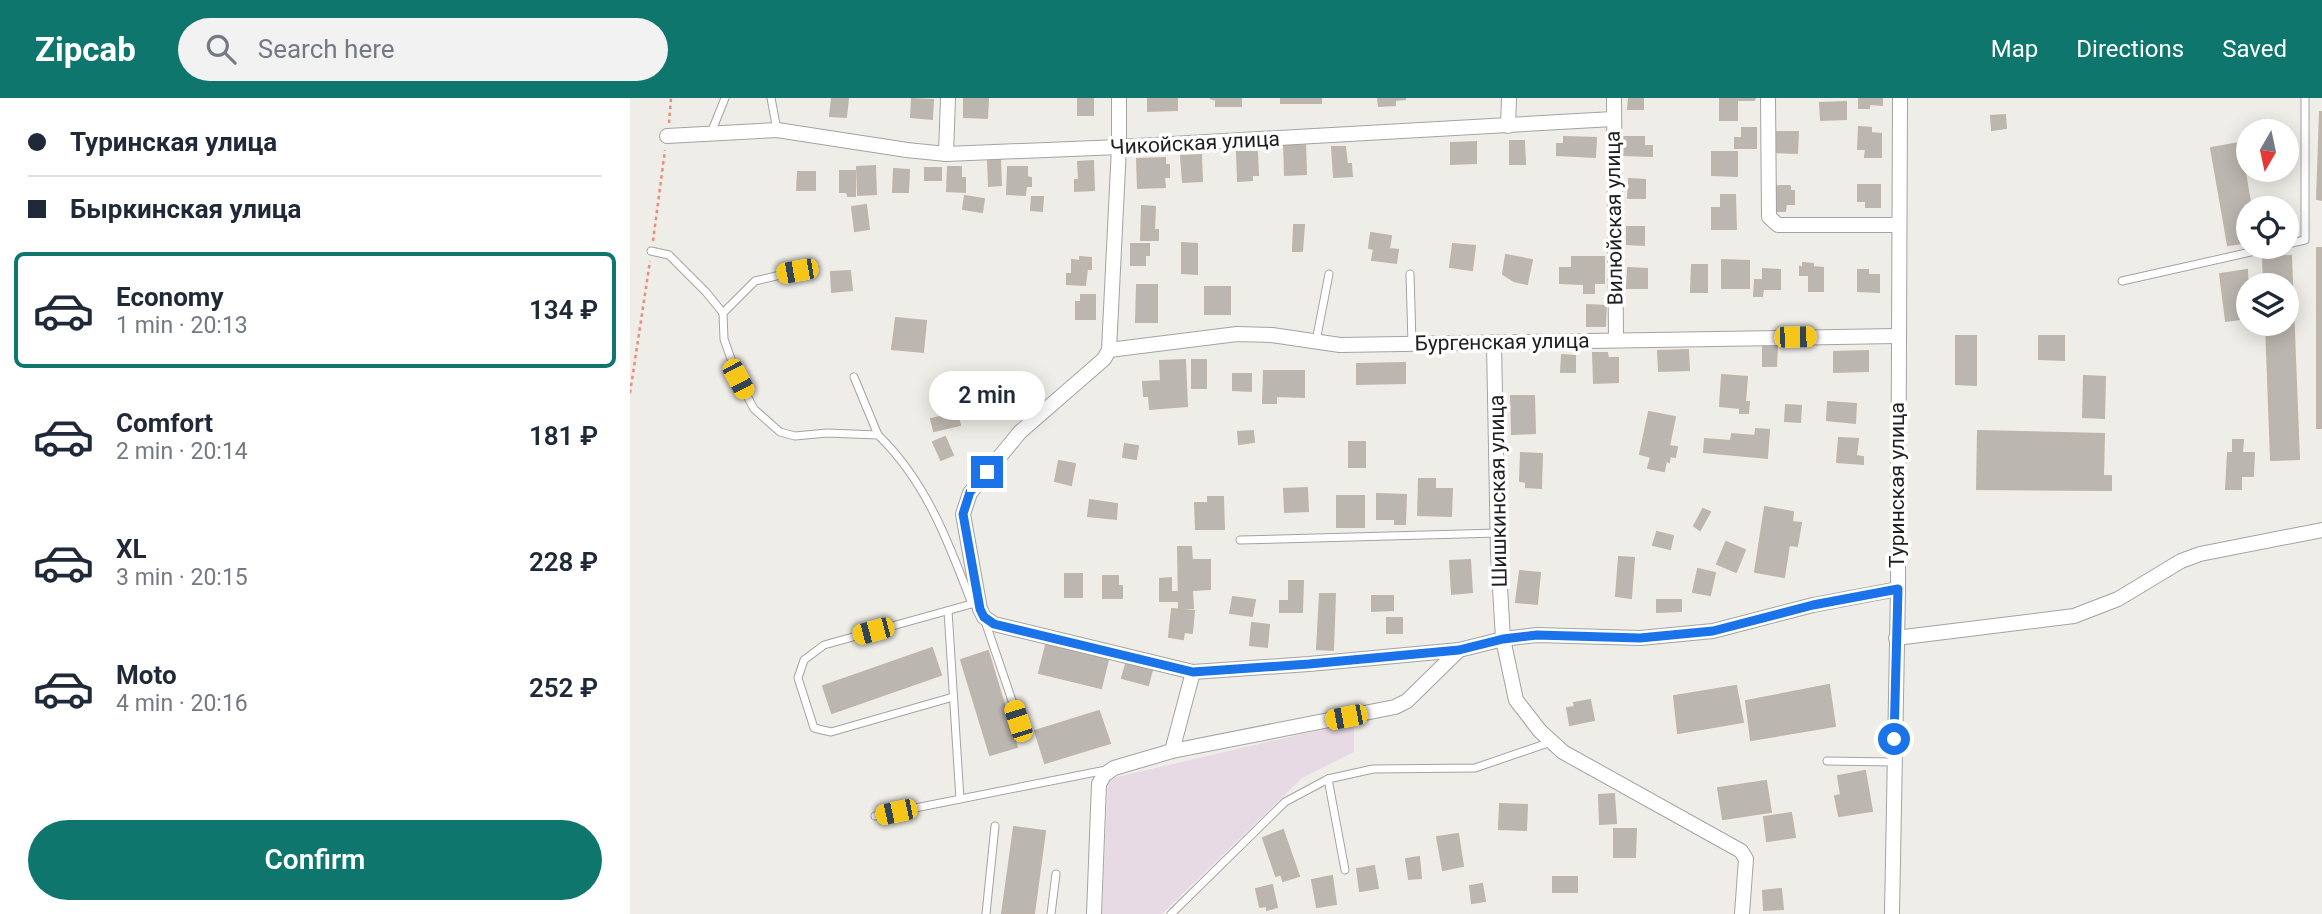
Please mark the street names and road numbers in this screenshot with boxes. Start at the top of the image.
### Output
street label: Чикойская улица [1110,127,1280,159]
street label: Вилюйская улица [1600,130,1628,306]
street label: Бургенская улица [1414,328,1590,356]
street label: Шишкинская улица [1484,395,1512,587]
street label: Туринская улица [1885,402,1909,568]

